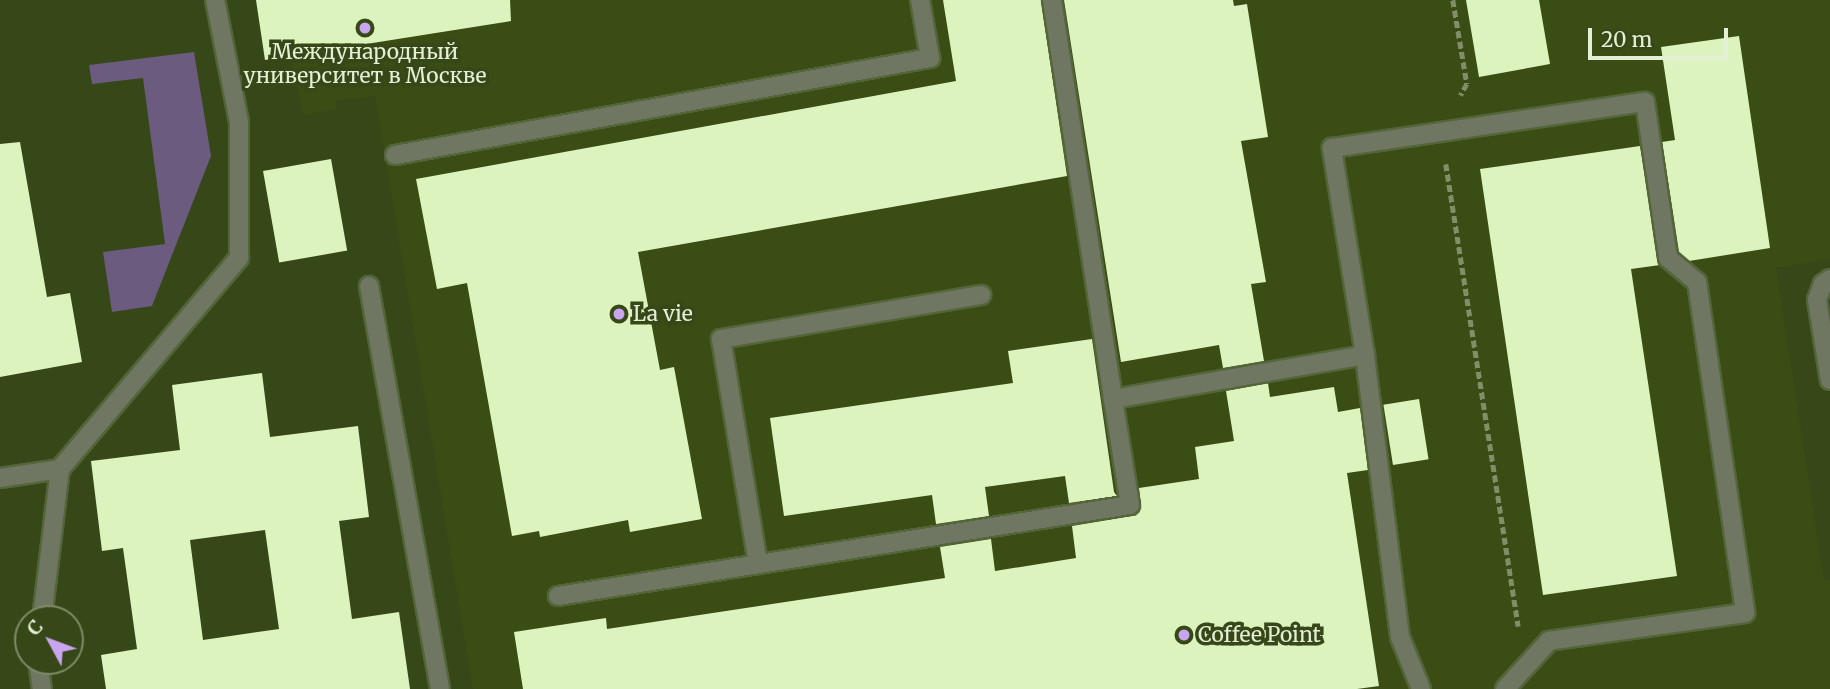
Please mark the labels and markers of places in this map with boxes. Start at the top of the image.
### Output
marker: Международный университет в Москве [357,20,373,36]
place label: Международный университет в Москве [243,39,487,89]
place label: La vie [633,301,693,327]
marker: La vie [611,306,627,322]
place label: Coffee Point [1198,622,1321,648]
marker: Coffee Point [1176,627,1192,643]

